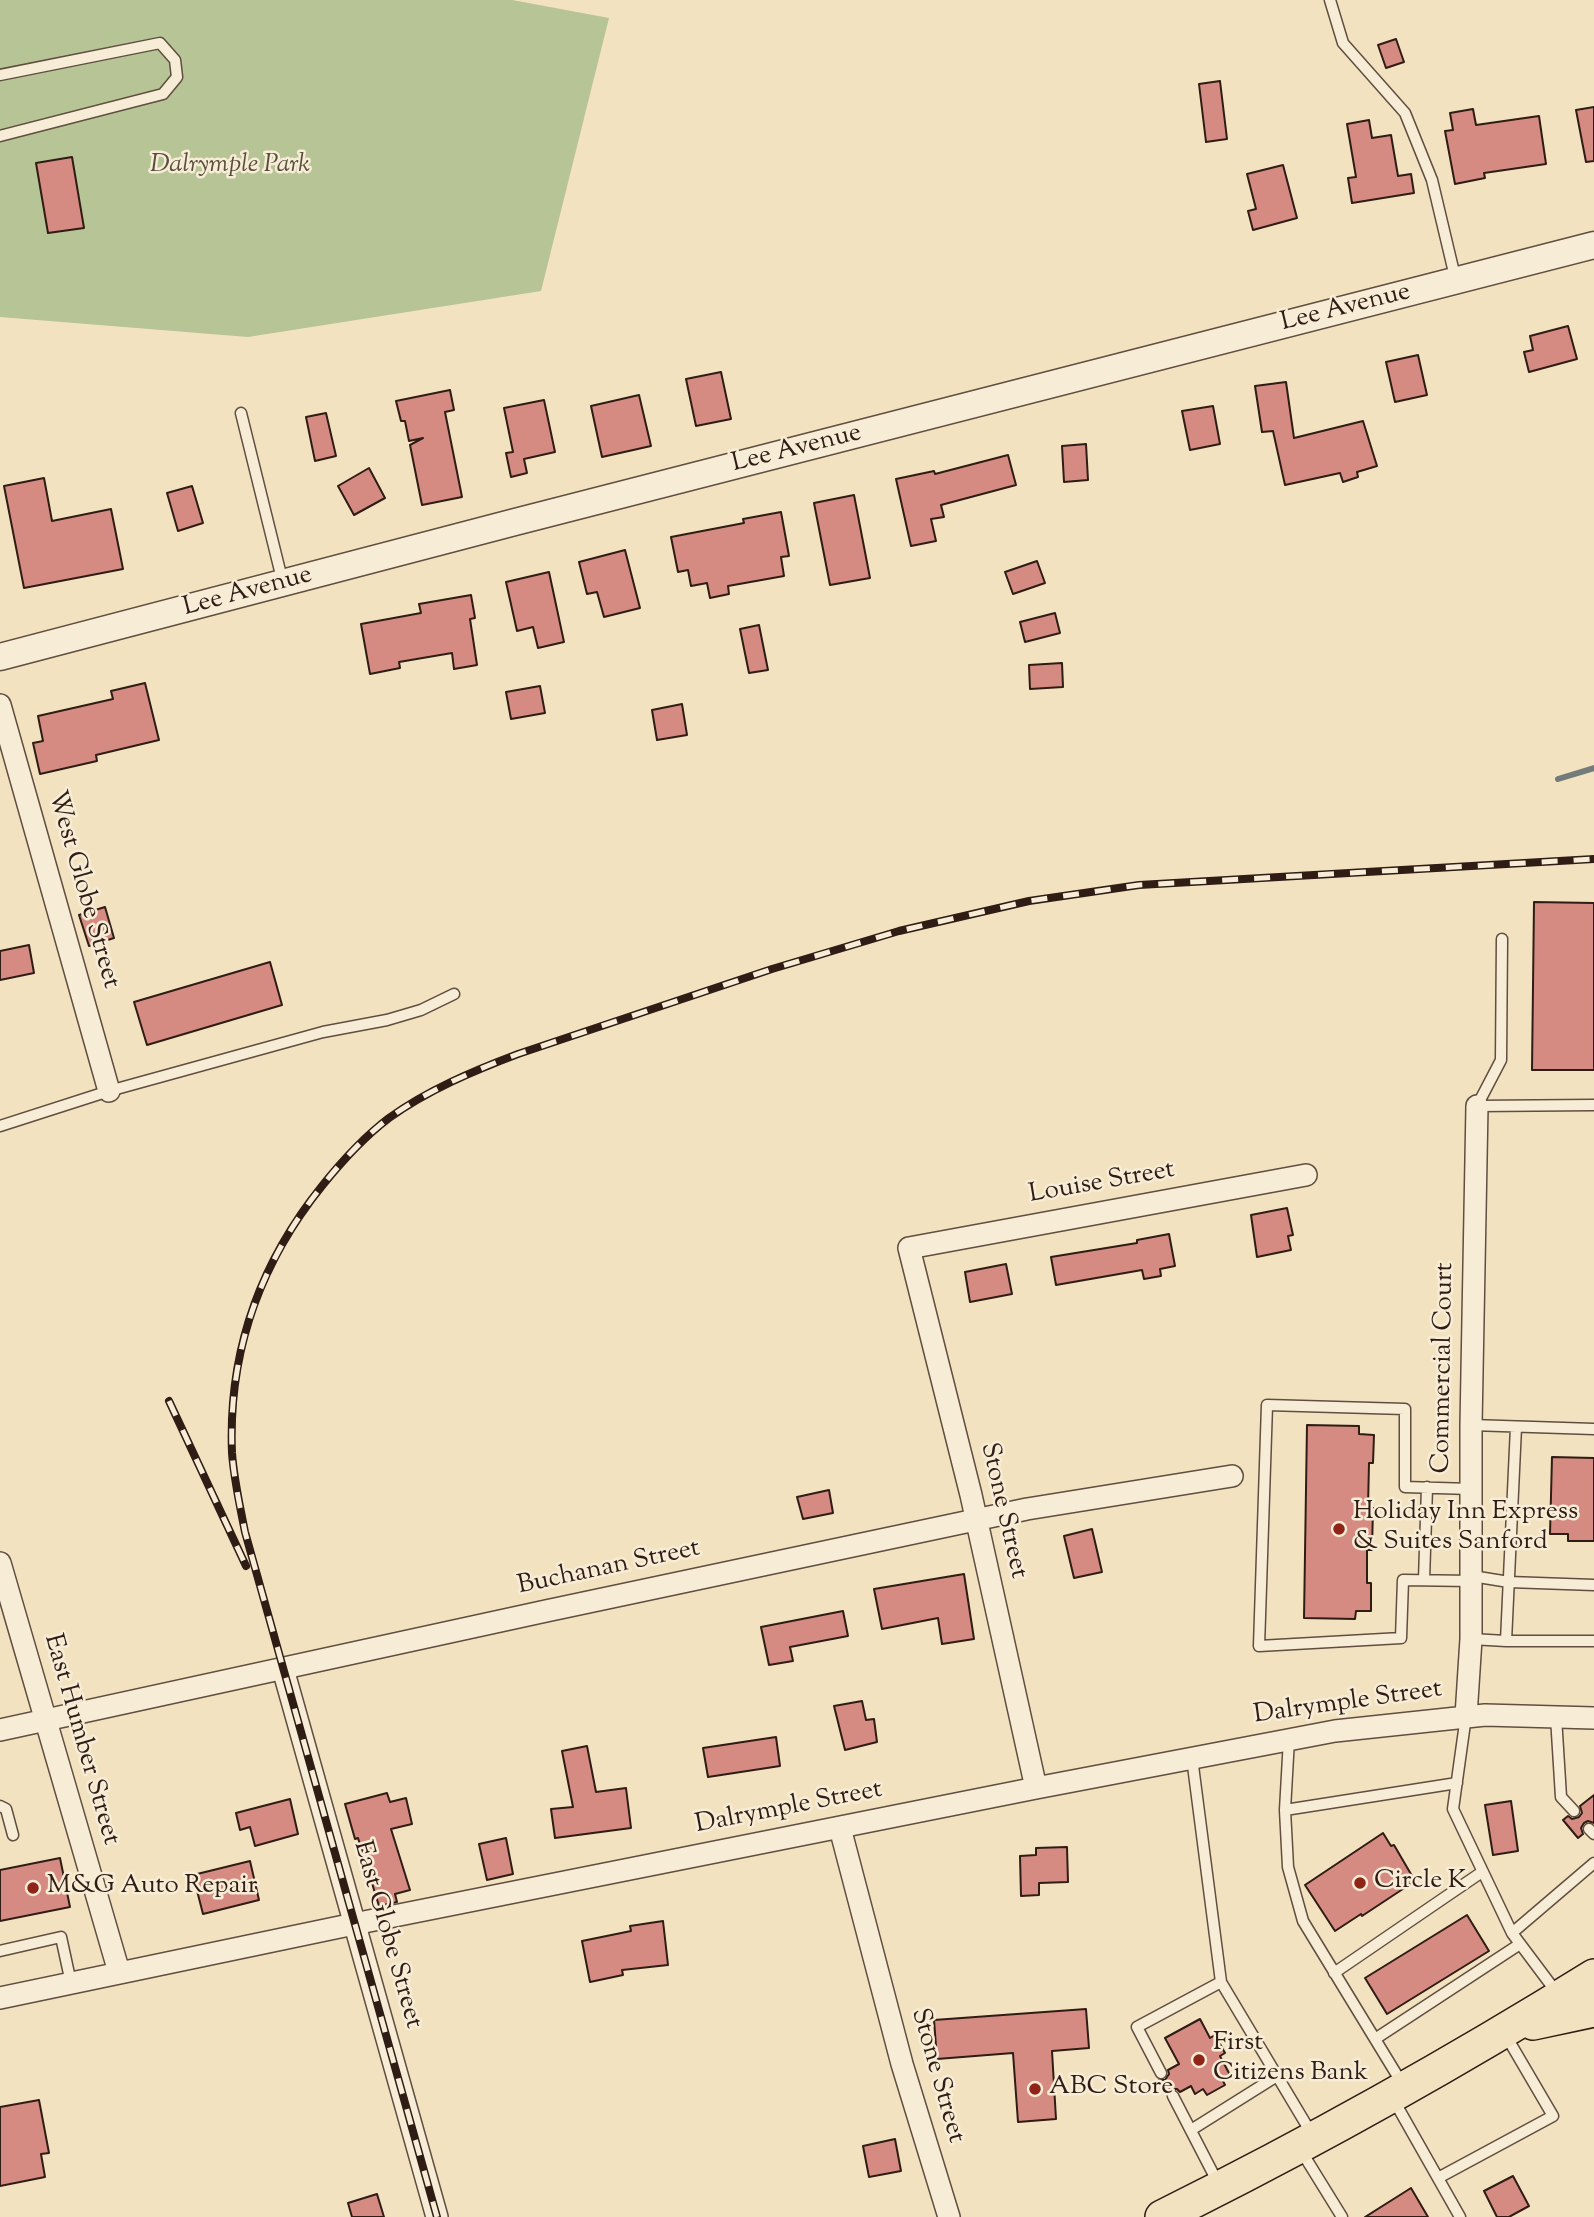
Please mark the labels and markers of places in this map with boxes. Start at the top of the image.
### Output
place label: Holiday Inn Express & Suites Sanford [1353,1498,1578,1560]
marker: Holiday Inn Express & Suites Sanford [1331,1521,1347,1537]
place label: Circle K [1374,1867,1467,1899]
place label: M&G Auto Repair [47,1872,257,1904]
marker: Circle K [1352,1875,1368,1891]
marker: M&G Auto Repair [25,1880,41,1896]
place label: First Citizens Bank [1213,2029,1368,2090]
marker: First Citizens Bank [1191,2052,1207,2068]
place label: ABC Store [1049,2073,1173,2105]
marker: ABC Store [1027,2081,1043,2097]

